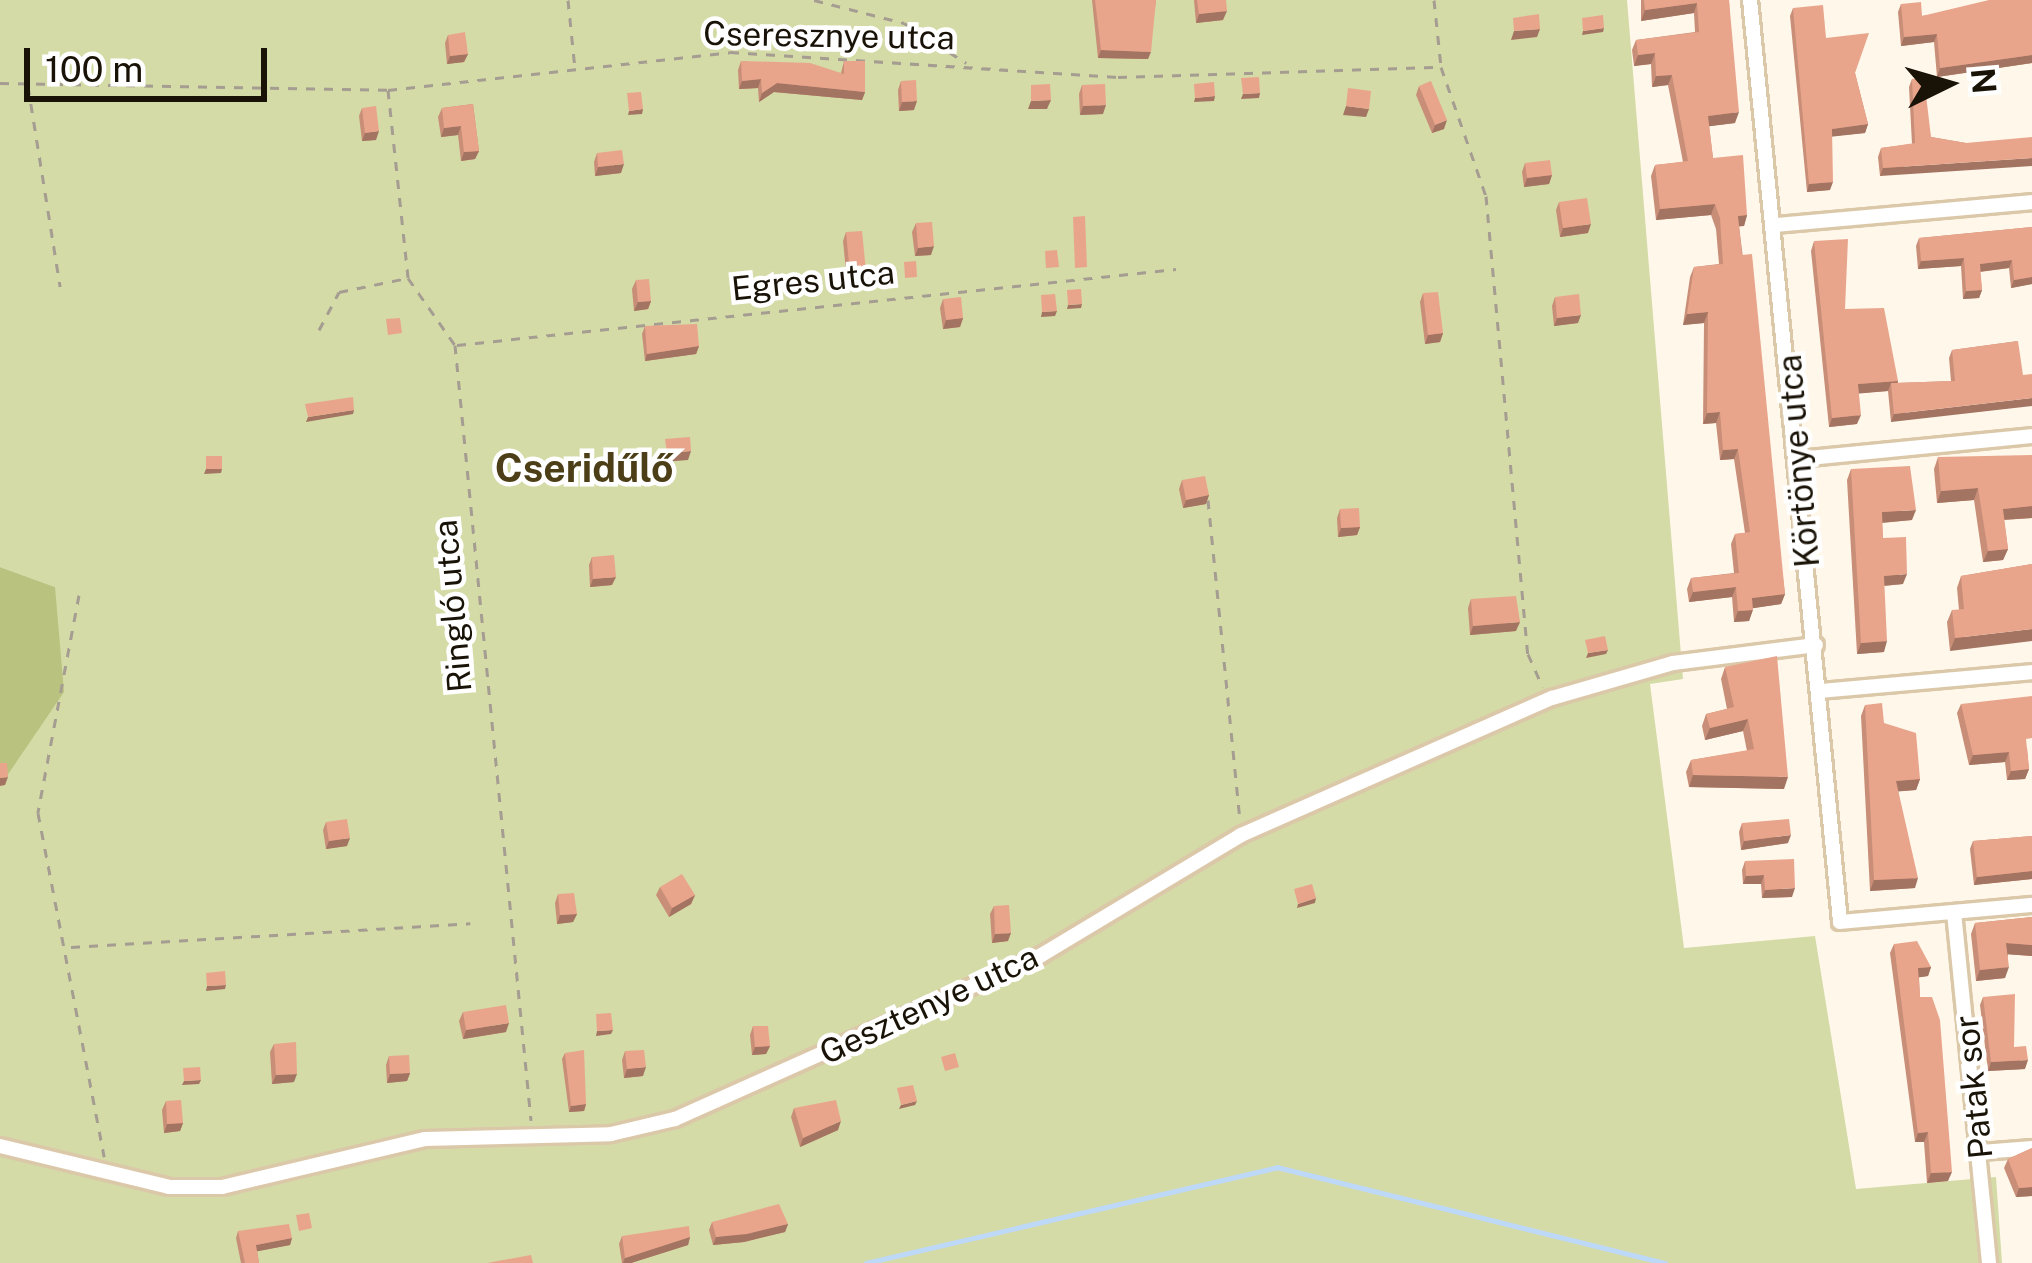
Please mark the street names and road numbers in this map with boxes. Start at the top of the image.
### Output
street label: Cseresznye utca [703,14,955,58]
street label: Egres utca [729,253,897,309]
street label: Körtönye utca [1770,353,1828,569]
street label: Ringló utca [426,518,480,694]
street label: Gesztenye utca [813,937,1045,1073]
street label: Patak sor [1947,1013,2001,1161]

